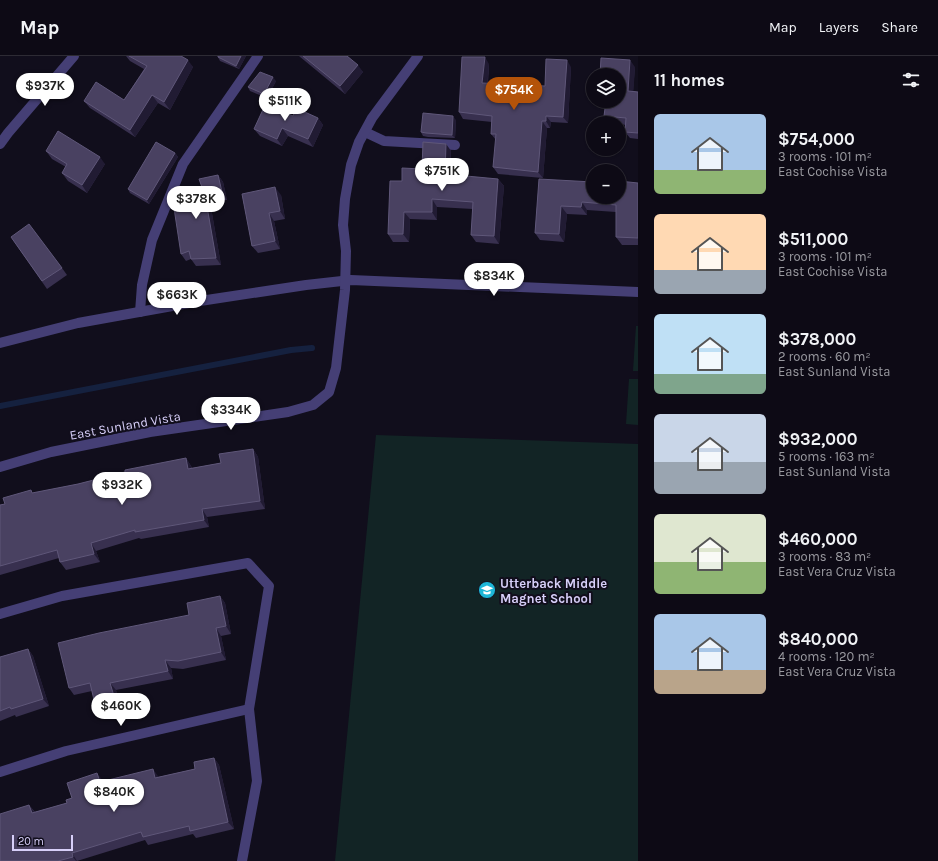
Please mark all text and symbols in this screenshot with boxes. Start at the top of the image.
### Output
text: Map [20,17,59,39]
text: Map [769,19,797,36]
text: Layers [819,19,859,36]
text: Share [881,19,918,36]
map controls [586,68,626,204]
button: layers [586,68,626,108]
icon: filters [900,69,922,91]
text: 11 homes [654,70,725,90]
pin: $937K [17,73,73,107]
pin: $754K [486,77,542,111]
text: $937K [25,78,65,93]
text: $754K [494,82,534,97]
pin: $511K [257,88,313,122]
text: $511K [268,93,302,108]
button: + [586,116,626,156]
text: $754,000 [778,129,855,149]
icon: home [686,130,734,178]
text: 3 rooms · 101 m² [778,149,872,164]
pin: $751K [414,158,470,192]
text: $751K [424,163,460,178]
button: − [586,164,626,204]
text: East Cochise Vista [778,164,887,179]
pin: $378K [168,186,224,220]
text: $378K [176,191,216,206]
text: $511,000 [778,229,848,249]
icon: home [686,230,734,278]
text: 3 rooms · 101 m² [778,249,872,264]
pin: $834K [466,263,522,297]
text: East Cochise Vista [778,264,887,279]
text: $834K [473,268,515,283]
pin: $663K [149,282,205,316]
text: $663K [156,287,198,302]
text: $378,000 [778,329,856,349]
icon: home [686,330,734,378]
text: 2 rooms · 60 m² [778,349,871,364]
text: East Sunland Vista [778,364,890,379]
pin: $334K [203,397,259,431]
text: $334K [210,402,252,417]
street label: East Sunland Vista [68,408,182,443]
text: $932,000 [778,429,858,449]
icon: home [686,430,734,478]
text: 5 rooms · 163 m² [778,449,875,464]
text: East Sunland Vista [778,464,890,479]
pin: $932K [94,472,150,506]
text: $932K [101,477,143,492]
text: $460,000 [778,529,857,549]
icon: home [686,530,734,578]
text: 3 rooms · 83 m² [778,549,871,564]
text: East Vera Cruz Vista [778,564,896,579]
place label: Utterback Middle Magnet School [500,576,607,606]
school or university icon: Utterback Middle Magnet School [477,580,497,600]
text: $840,000 [778,629,858,649]
icon: home [686,630,734,678]
text: 4 rooms · 120 m² [778,649,875,664]
text: East Vera Cruz Vista [778,664,896,679]
pin: $460K [93,693,149,727]
text: $460K [100,698,142,713]
pin: $840K [86,779,142,813]
text: $840K [93,784,135,799]
scale bar [12,833,73,852]
text: 20 m [18,835,44,848]

